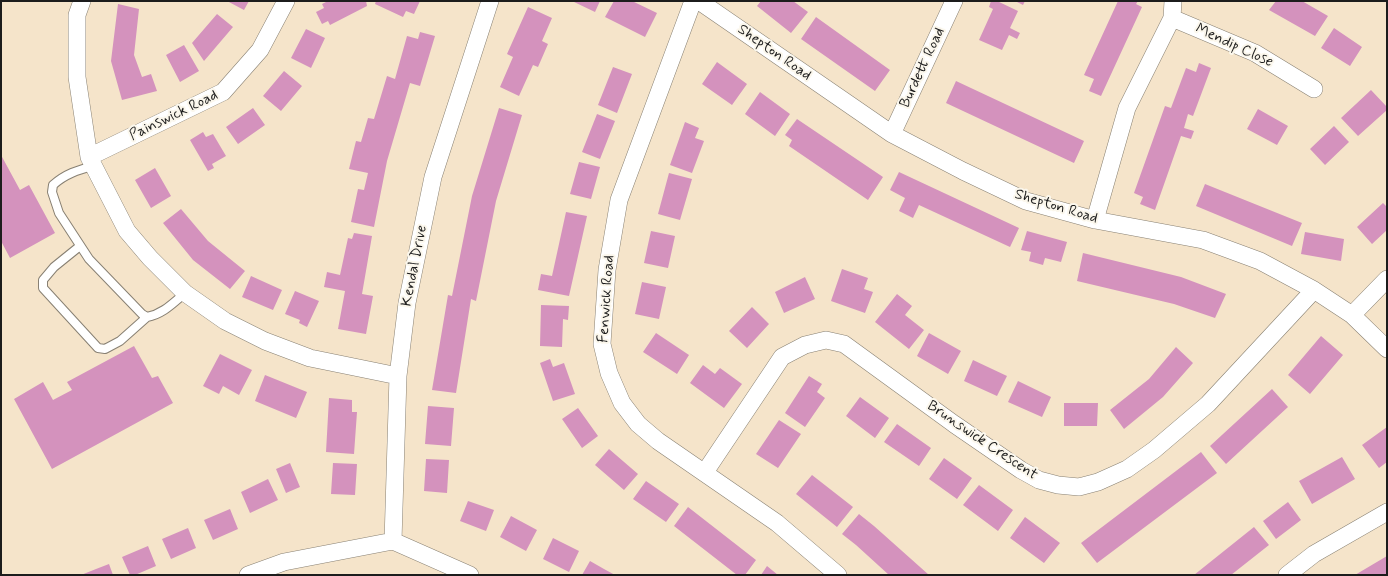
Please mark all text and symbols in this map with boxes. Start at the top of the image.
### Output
street label: Mendip Close [1192,20,1276,72]
street label: Shepton Road [734,21,814,85]
street label: Burdett Road [897,25,949,111]
street label: Painswick Road [127,87,221,145]
street label: Shepton Road [1012,186,1100,228]
street label: Kendal Drive [398,224,432,308]
street label: Fenwick Road [595,255,619,343]
street label: Brunswick Crescent [923,397,1041,485]

